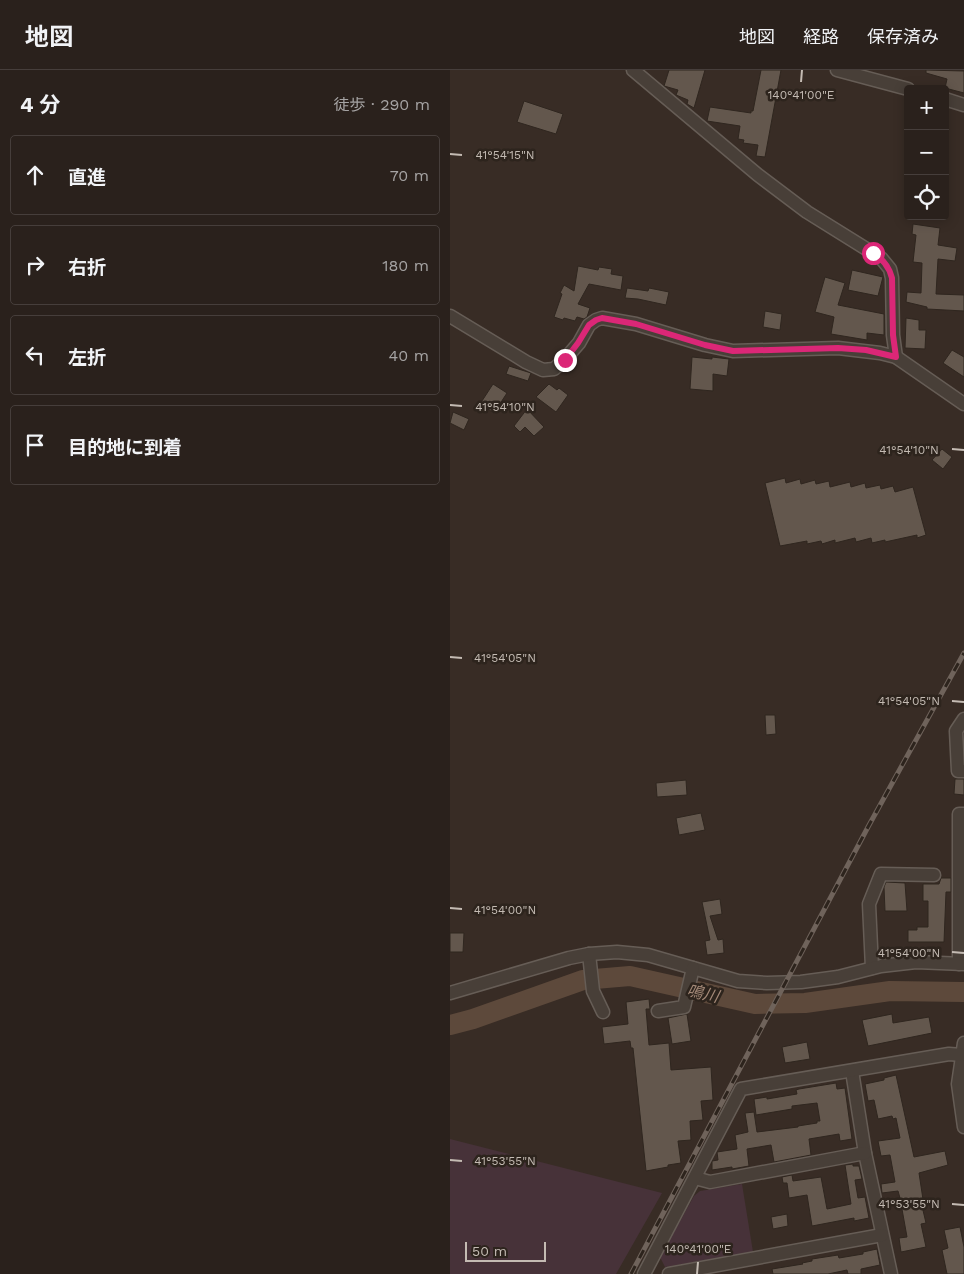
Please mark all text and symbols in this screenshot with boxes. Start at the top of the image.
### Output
text: 地図 [25,23,73,51]
text: 地図 [739,26,775,47]
text: 経路 [803,26,839,47]
text: 保存済み [867,26,939,47]
map controls [904,85,949,220]
button: + [904,85,949,130]
text: 140°41'00"E [768,88,835,102]
text: 4 分 [20,92,61,117]
text: 徒歩 · 290 m [334,95,430,114]
button: − [904,130,949,175]
text: 41°54'15"N [475,148,535,162]
icon: ahead [21,161,49,189]
text: 直進 [68,166,106,189]
text: 70 m [390,166,429,185]
button: locate [904,175,949,220]
route start [862,242,885,265]
icon: right [21,251,49,279]
text: 右折 [68,256,106,279]
text: 180 m [382,256,429,275]
icon: left [21,341,49,369]
text: 左折 [68,346,106,369]
text: 40 m [389,346,429,365]
route end [554,349,577,372]
text: 41°54'10"N [475,400,535,414]
icon: arrive [21,431,49,459]
text: 目的地に到着 [68,436,182,459]
text: 41°54'10"N [879,443,939,457]
text: 41°54'05"N [474,651,536,665]
text: 41°54'05"N [878,694,940,708]
text: 41°54'00"N [474,903,536,917]
text: 41°54'00"N [878,946,940,960]
water label: 鳴川 [685,981,723,1007]
text: 41°53'55"N [474,1154,536,1168]
text: 41°53'55"N [878,1197,940,1211]
scale bar [465,1239,546,1262]
text: 140°41'00"E [665,1242,732,1256]
text: 50 m [472,1243,507,1259]

